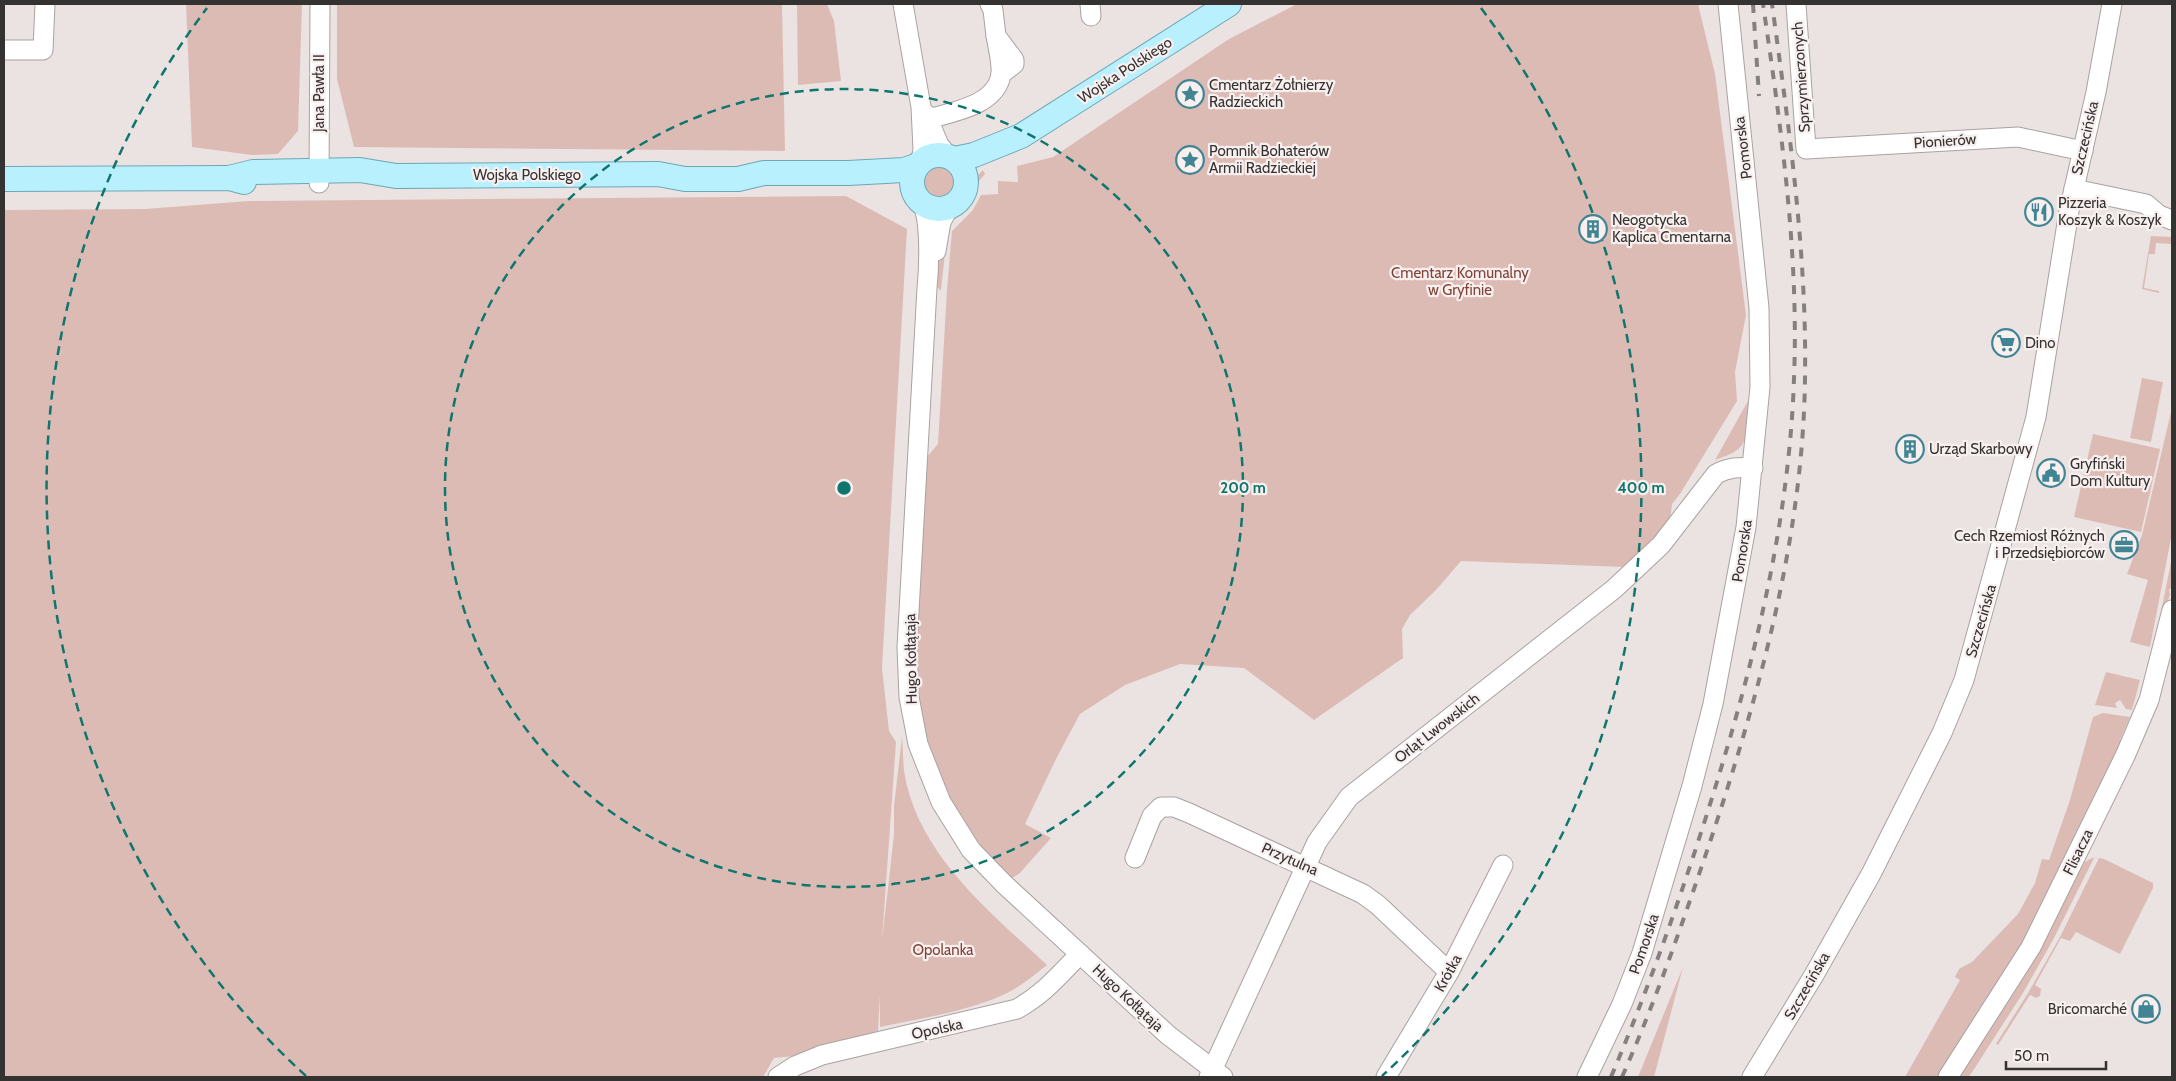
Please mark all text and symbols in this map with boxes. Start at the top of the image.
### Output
street label: Sprzymierzonych [1788,21,1814,133]
street label: Wojska Polskiego [1075,33,1175,107]
street label: Jana Pawła II [310,54,328,133]
place label: Cmentarz Żołnierzy Radzieckich [1209,75,1334,111]
place icon: Cmentarz Żołnierzy Radzieckich [1175,79,1205,109]
street label: Szczecińska [2068,99,2102,177]
street label: Pomorska [1730,115,1756,180]
street label: Pionierów [1913,130,1977,152]
place label: Pomnik Bohaterów Armii Radzieckiej [1209,142,1329,177]
place icon: Pomnik Bohaterów Armii Radzieckiej [1175,145,1205,175]
street label: Wojska Polskiego [473,166,581,184]
place label: Pizzeria Koszyk & Koszyk [2058,194,2162,229]
restaurant icon: Pizzeria Koszyk & Koszyk [2024,197,2054,227]
place label: Neogotycka Kaplica Cmentarna [1612,211,1732,246]
building icon: Neogotycka Kaplica Cmentarna [1578,214,1608,244]
park label: Cmentarz Komunalny w Gryfinie [1391,264,1529,299]
supermarket icon: Dino [1991,328,2021,358]
place label: Dino [2025,334,2056,352]
building icon: Urząd Skarbowy [1895,434,1925,464]
place label: Urząd Skarbowy [1929,440,2033,458]
place label: Gryfiński Dom Kultury [2070,455,2151,490]
public building icon: Gryfiński Dom Kultury [2036,458,2066,488]
centre of rings [835,479,853,497]
text: 200 m [1220,479,1266,497]
text: 400 m [1618,479,1664,497]
street label: Pomorska [1728,518,1756,583]
place label: Cech Rzemiosł Różnych i Przedsiębiorców [1954,527,2105,562]
office icon: Cech Rzemiosł Różnych i Przedsiębiorców [2109,530,2139,560]
street label: Szczecińska [1962,582,2000,660]
street label: Hugo Kołłątaja [901,613,921,704]
street label: Orląt Lwowskich [1391,689,1483,767]
street label: Flisacza [2059,825,2097,878]
street label: Przytulna [1259,839,1322,880]
street label: Pomorska [1625,911,1663,977]
park label: Opolanka [912,941,974,959]
street label: Szczecińska [1780,948,1834,1023]
street label: Krótka [1430,950,1466,995]
street label: Hugo Kołłątaja [1089,961,1168,1036]
shop icon: Bricomarché [2131,994,2161,1024]
place label: Bricomarché [2048,1000,2127,1018]
street label: Opolska [910,1015,965,1043]
scale bar [2006,1038,2106,1070]
text: 50 m [2014,1047,2049,1065]

